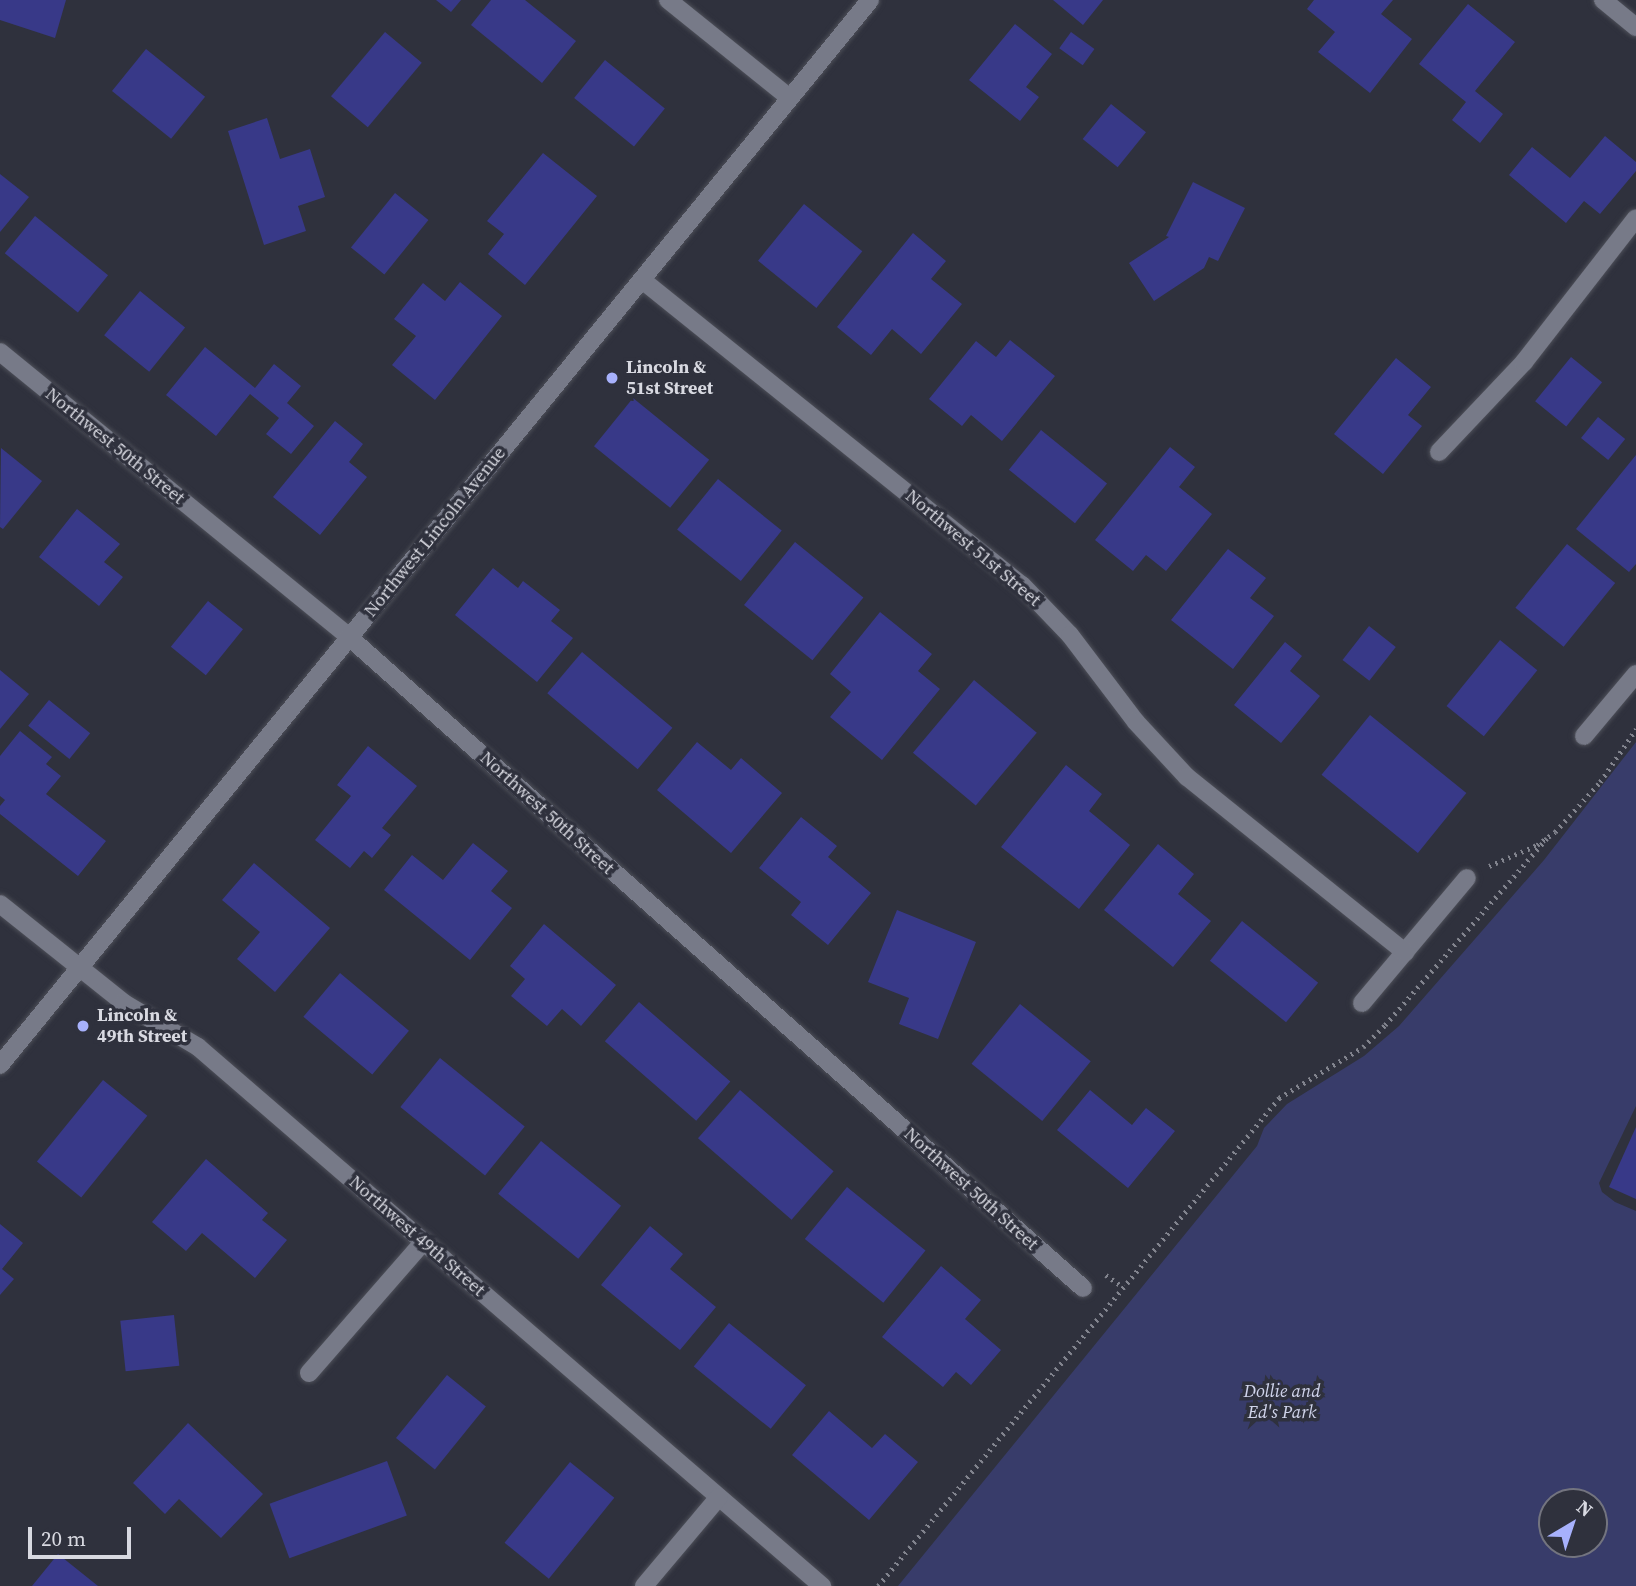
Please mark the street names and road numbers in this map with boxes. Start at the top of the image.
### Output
street label: Northwest 50th Street [41,383,189,509]
street label: Northwest Lincoln Avenue [360,443,510,621]
street label: Northwest 51st Street [901,485,1045,611]
street label: Northwest 50th Street [476,747,618,879]
street label: Northwest 50th Street [900,1123,1042,1255]
street label: Northwest 49th Street [345,1171,489,1301]

